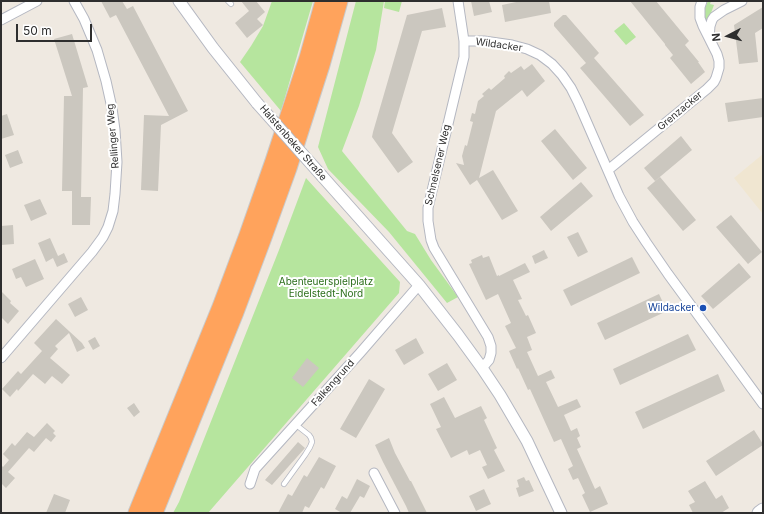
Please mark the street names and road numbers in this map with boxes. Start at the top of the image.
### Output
street label: Wildacker [475,36,523,54]
street label: Grenzacker [655,89,705,133]
street label: Rellinger Weg [104,103,122,169]
street label: Halstenbeker Straße [257,103,329,183]
street label: Schnelsener Weg [423,123,453,207]
street label: Falkengrund [309,357,357,409]

